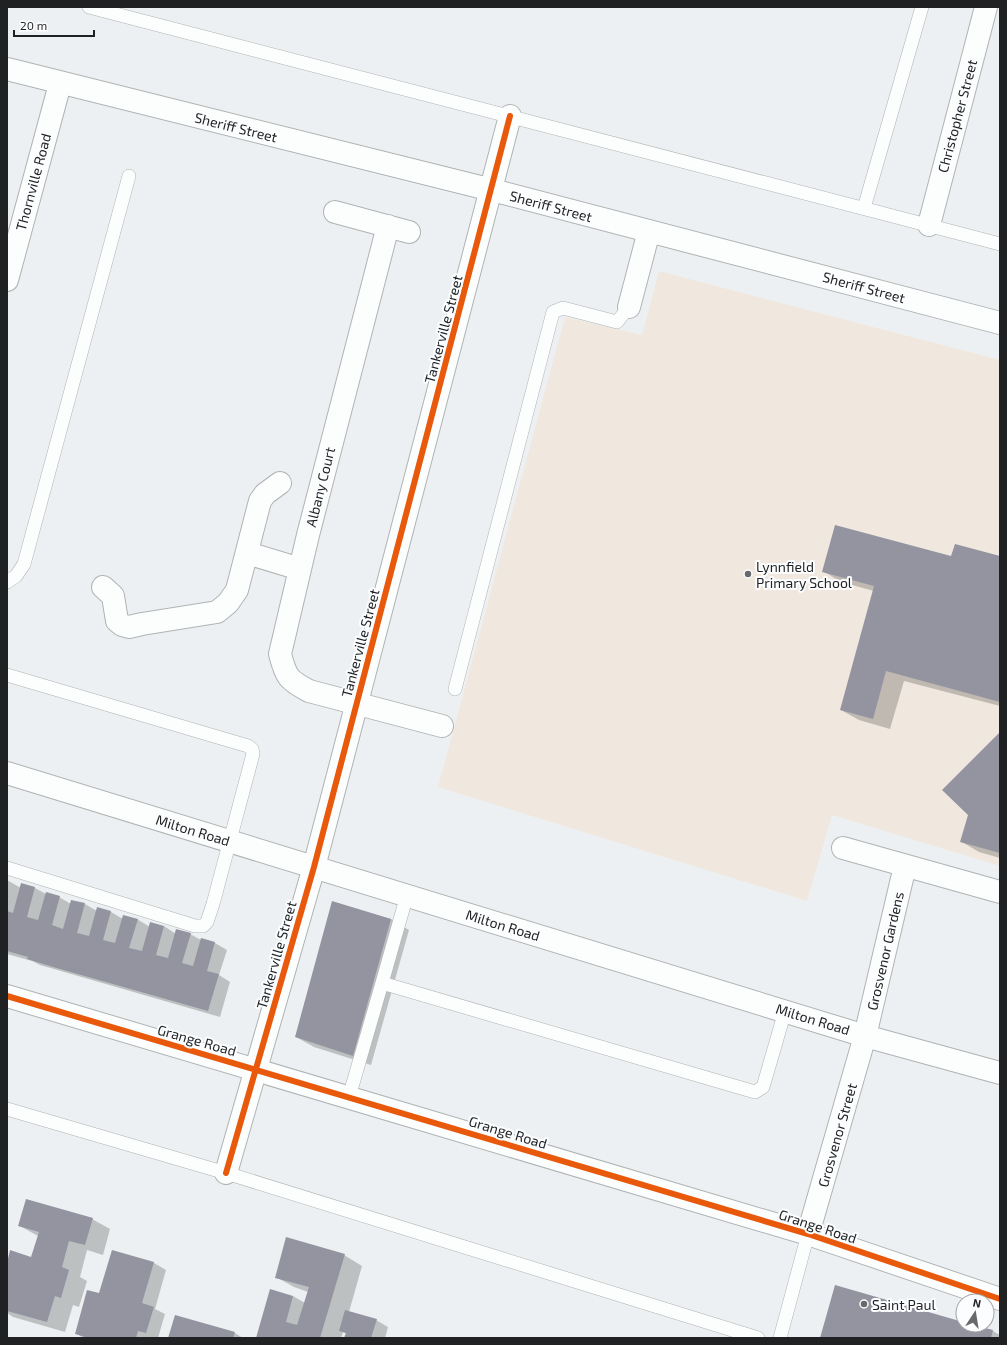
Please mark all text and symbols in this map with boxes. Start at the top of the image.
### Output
scale bar [14,12,94,38]
text: 20 m [20,18,47,32]
street label: Christopher Street [934,57,980,175]
street label: Sheriff Street [193,109,279,145]
street label: Thornville Road [12,131,54,233]
street label: Sheriff Street [508,187,594,225]
street label: Sheriff Street [821,268,907,306]
street label: Tankerville Street [420,273,466,385]
street label: Albany Court [302,445,338,529]
place label: Lynnfield Primary School [756,558,853,591]
marker: Lynnfield Primary School [743,569,753,579]
street label: Tankerville Street [337,587,383,699]
street label: Milton Road [154,811,232,849]
street label: Grosvenor Gardens [863,890,907,1012]
street label: Tankerville Street [252,899,300,1011]
street label: Milton Road [464,906,542,944]
street label: Milton Road [774,1000,852,1038]
street label: Grange Road [156,1021,238,1059]
street label: Grosvenor Street [814,1081,860,1189]
street label: Grange Road [467,1112,549,1152]
street label: Grange Road [777,1205,859,1247]
north arrow [955,1293,995,1333]
place label: Saint Paul [872,1296,936,1313]
text: N [972,1296,982,1310]
marker: Saint Paul [859,1299,869,1309]

